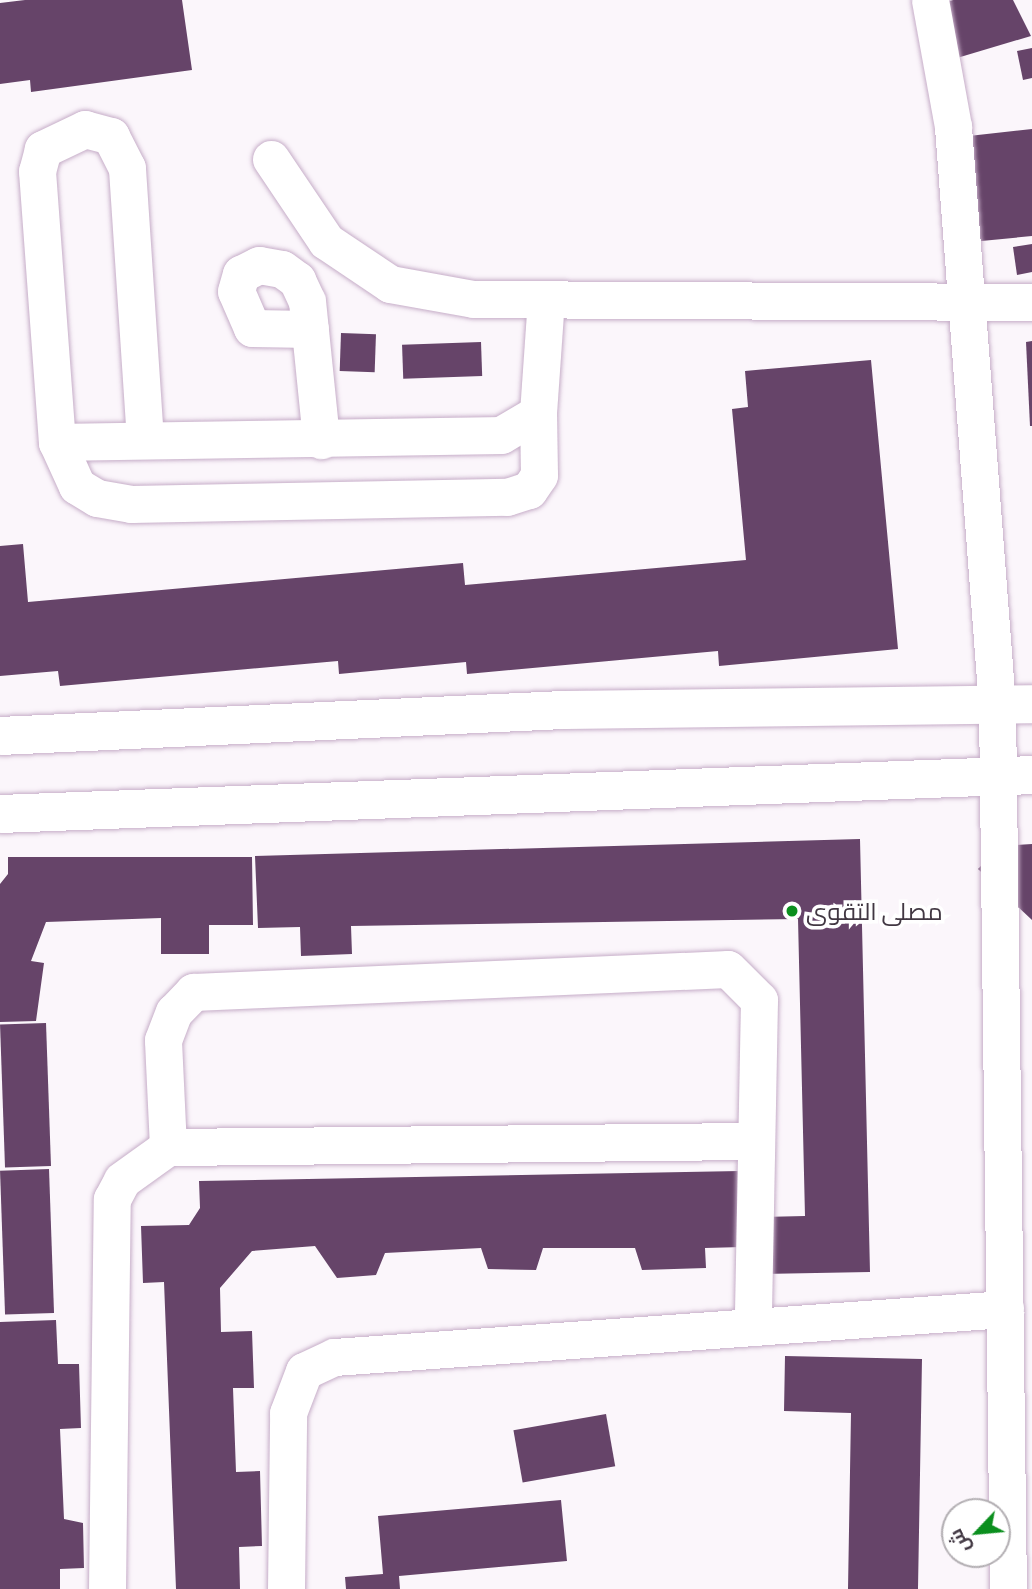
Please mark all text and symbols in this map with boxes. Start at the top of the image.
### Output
place label: مصلى التقوى [806,897,943,925]
marker: مصلى التقوى [784,903,800,919]
north arrow [941,1498,1011,1568]
text: ش [943,1526,974,1558]

